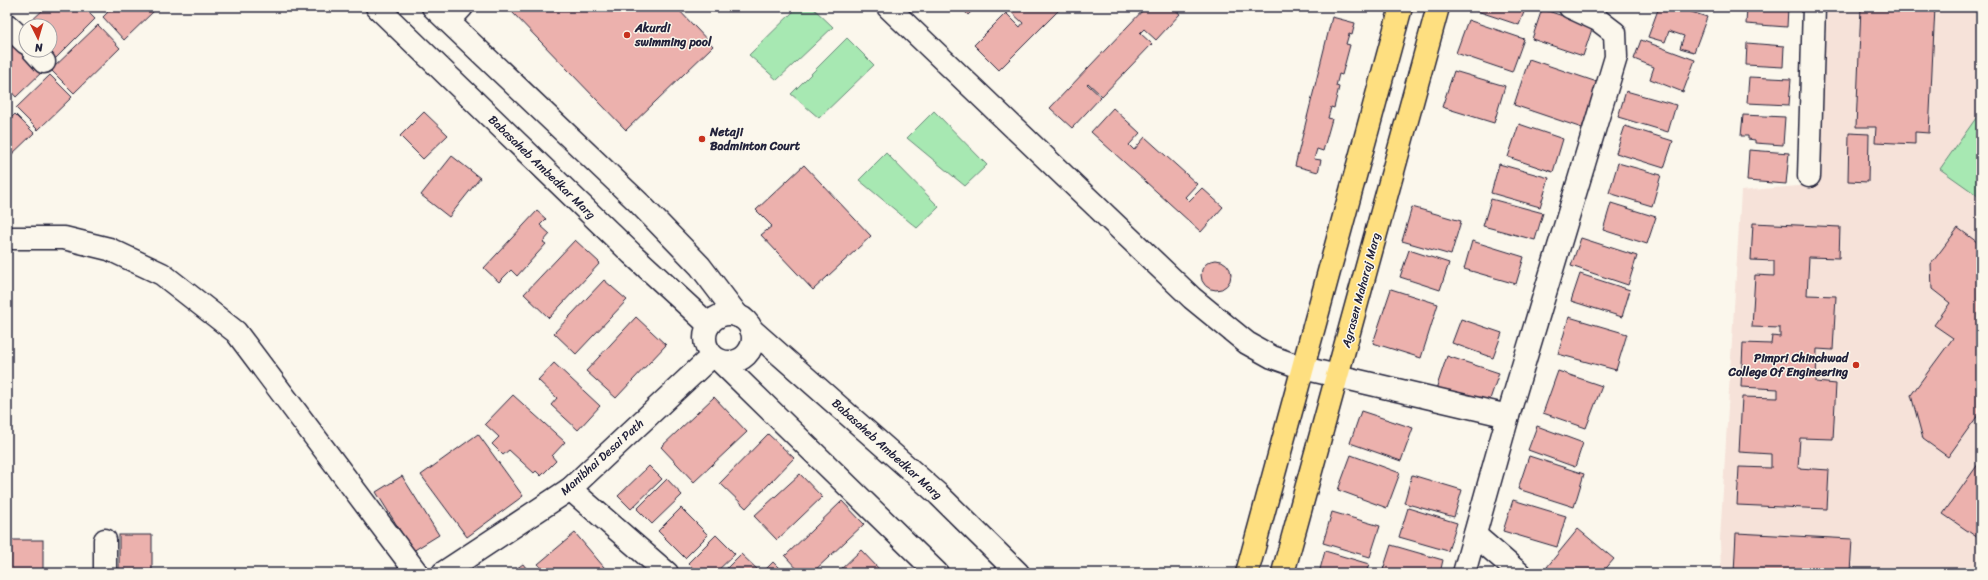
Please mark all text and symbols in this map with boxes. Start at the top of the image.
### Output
place label: Akurdi swimming pool [634,17,712,53]
north arrow [18,18,58,58]
marker: Akurdi swimming pool [622,30,632,40]
text: N [34,38,44,57]
street label: Babasaheb Ambedkar Marg [483,109,601,225]
place label: Netaji Badminton Court [709,121,801,157]
marker: Netaji Badminton Court [697,134,707,144]
street label: Agrasen Maharaj Marg [1335,230,1387,351]
place label: Pimpri Chinchwad College Of Engineering [1728,347,1850,383]
marker: Pimpri Chinchwad College Of Engineering [1851,360,1861,370]
street label: Babasaheb Ambedkar Marg [826,393,948,505]
street label: Manibhai Desai Path [555,413,649,501]

